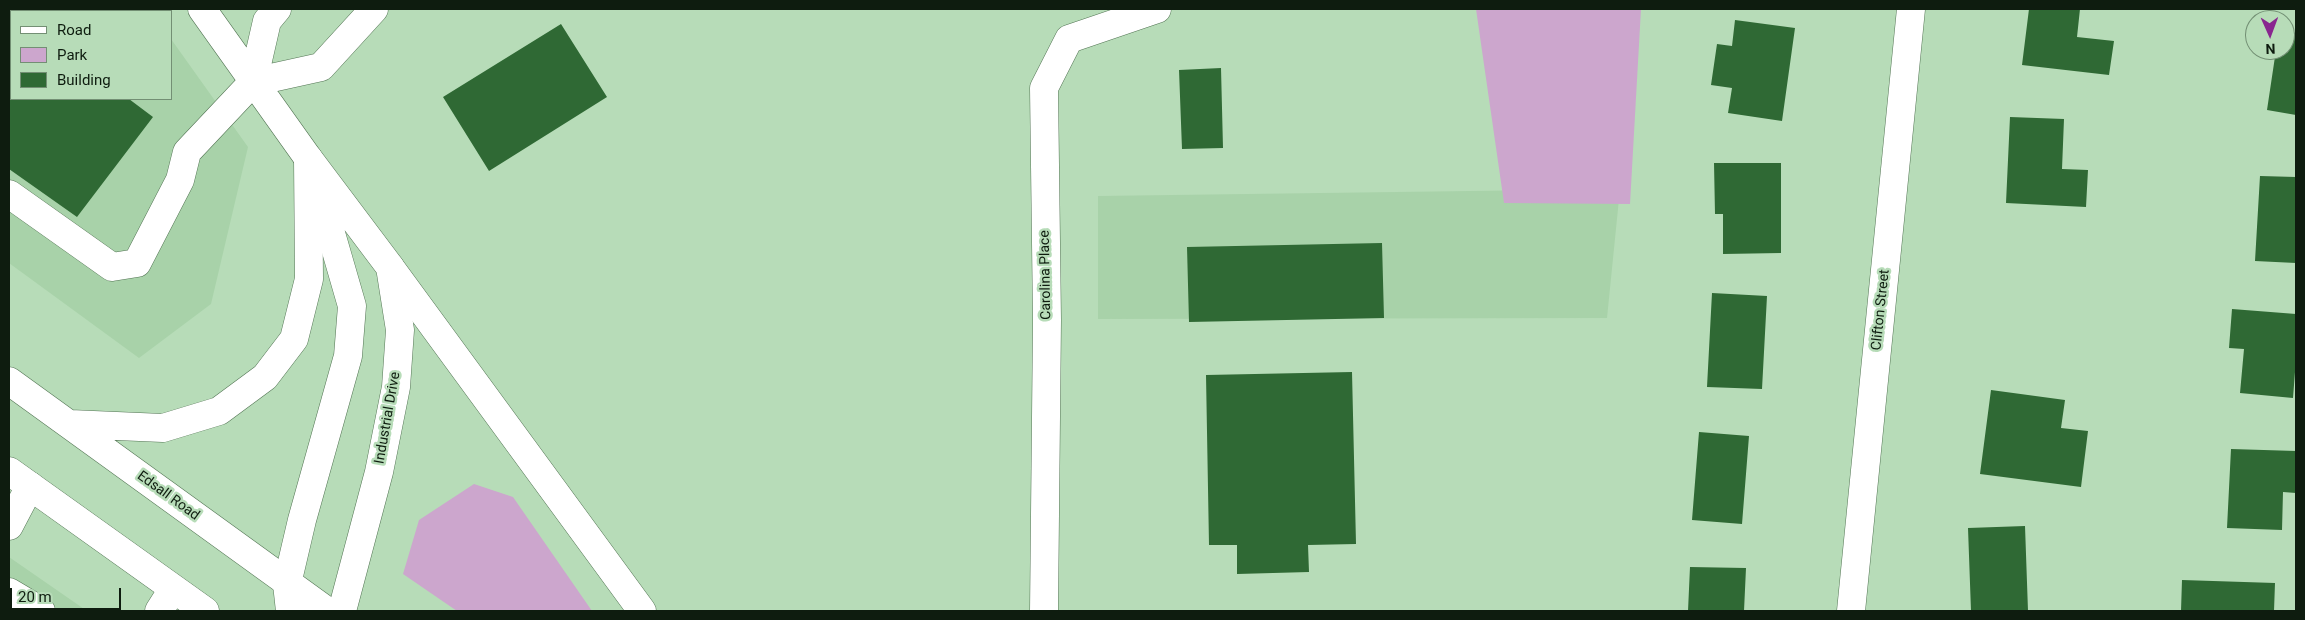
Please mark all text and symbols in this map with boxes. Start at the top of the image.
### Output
legend [10,10,172,100]
north arrow [2245,10,2295,60]
text: Road [57,21,91,39]
text: N [2265,41,2276,57]
text: Park [57,46,87,64]
text: Building [57,71,111,89]
street label: Carolina Place [1037,230,1055,320]
street label: Clifton Street [1868,269,1894,351]
street label: Industrial Drive [372,371,404,465]
street label: Edsall Road [134,468,202,524]
scale bar [12,578,124,610]
text: 20 m [18,588,52,606]

